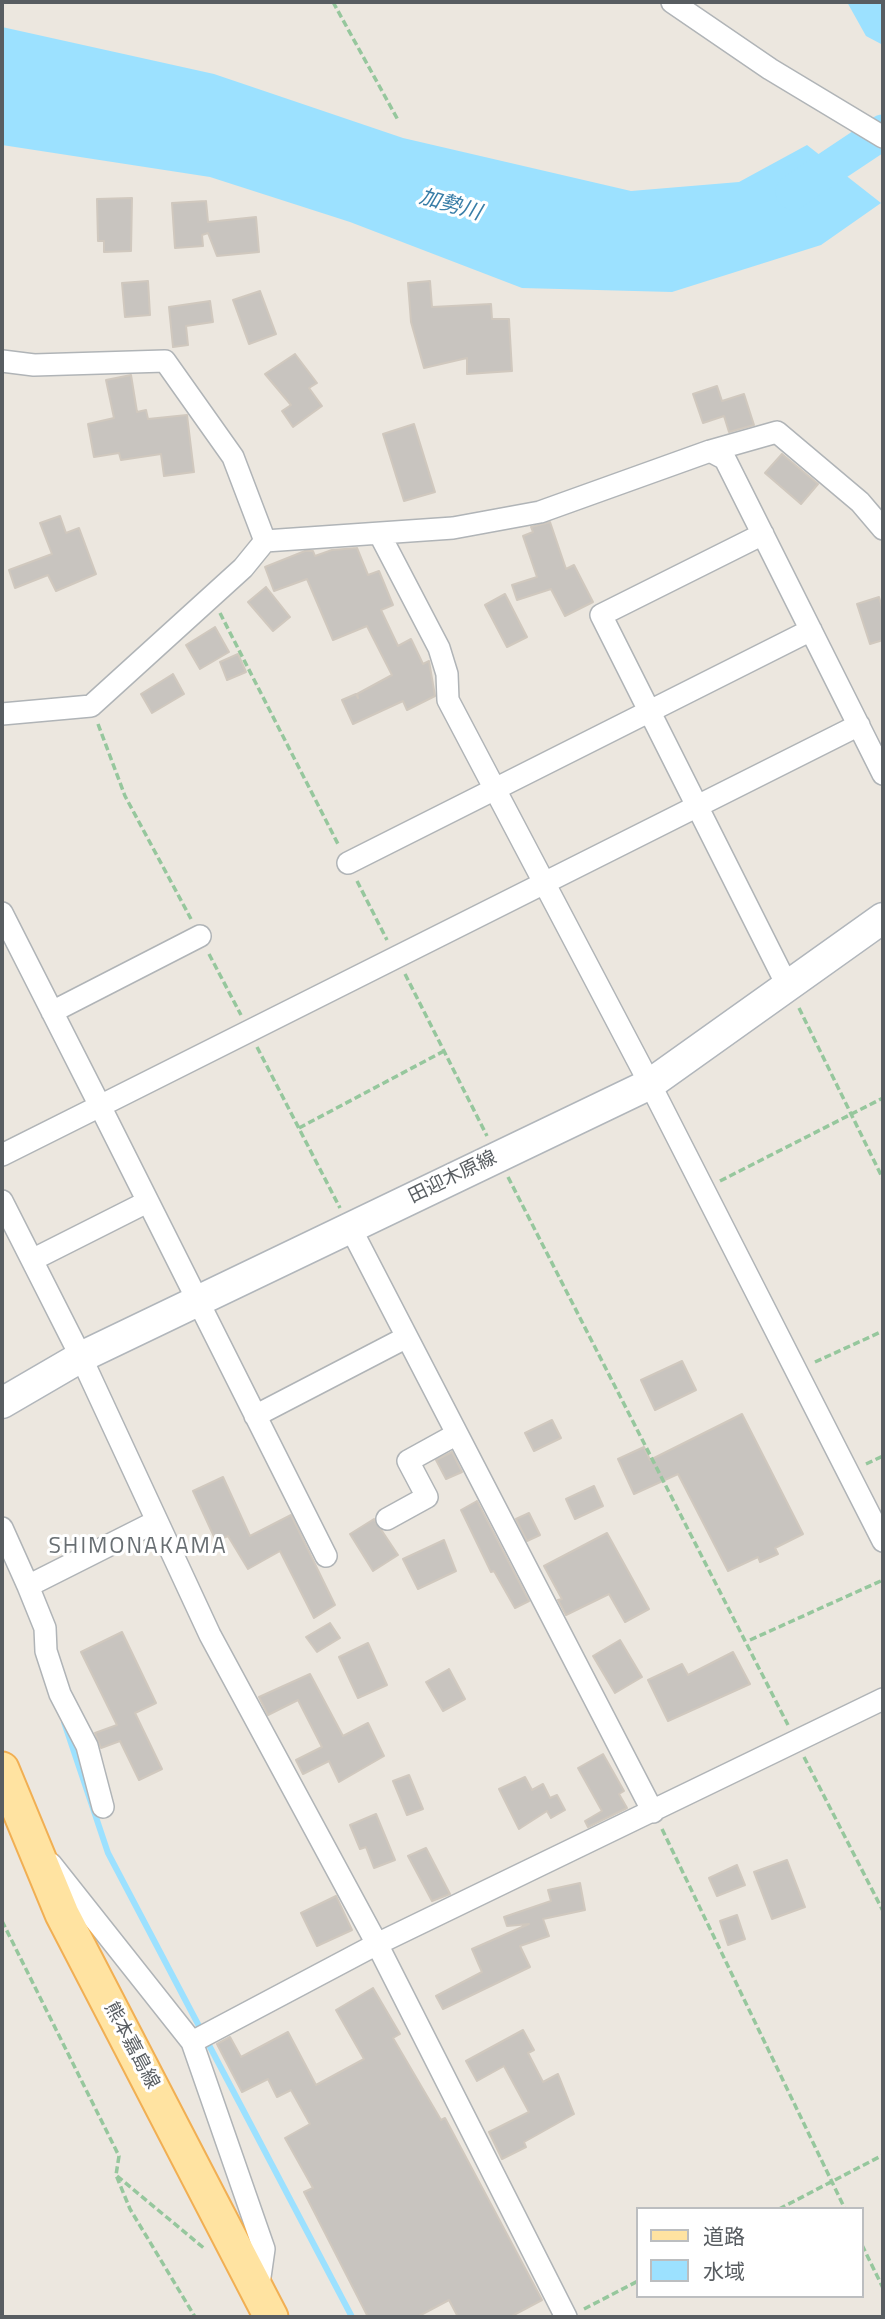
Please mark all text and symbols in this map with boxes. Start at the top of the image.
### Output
water label: 加勢川 [416,185,484,227]
street label: 田迎木原線 [405,1147,501,1209]
district label: SHIMONAKAMA [50,1533,226,1561]
street label: 熊本嘉島線 [99,1999,163,2093]
legend [636,2207,864,2298]
text: 道路 [703,2220,745,2252]
text: 水域 [703,2255,745,2287]

